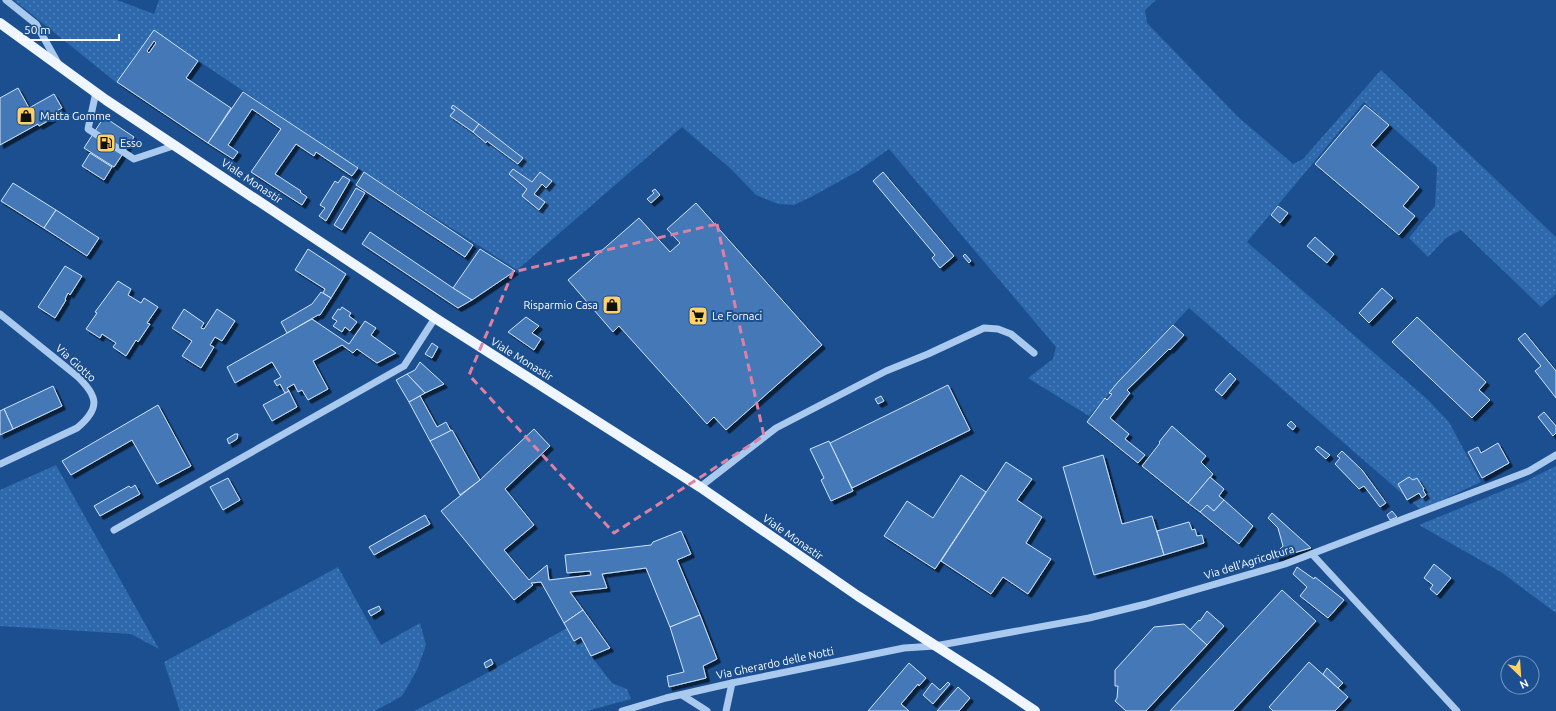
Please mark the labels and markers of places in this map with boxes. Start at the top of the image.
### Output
shop icon: Matta Gomme [15,105,37,127]
place label: Matta Gomme [40,110,111,122]
fuel station icon: Esso [95,132,117,154]
place label: Esso [120,137,142,149]
shop icon: Risparmio Casa [601,294,623,316]
place label: Risparmio Casa [523,299,598,311]
supermarket icon: Le Fornaci [687,305,709,327]
place label: Le Fornaci [712,310,762,322]

